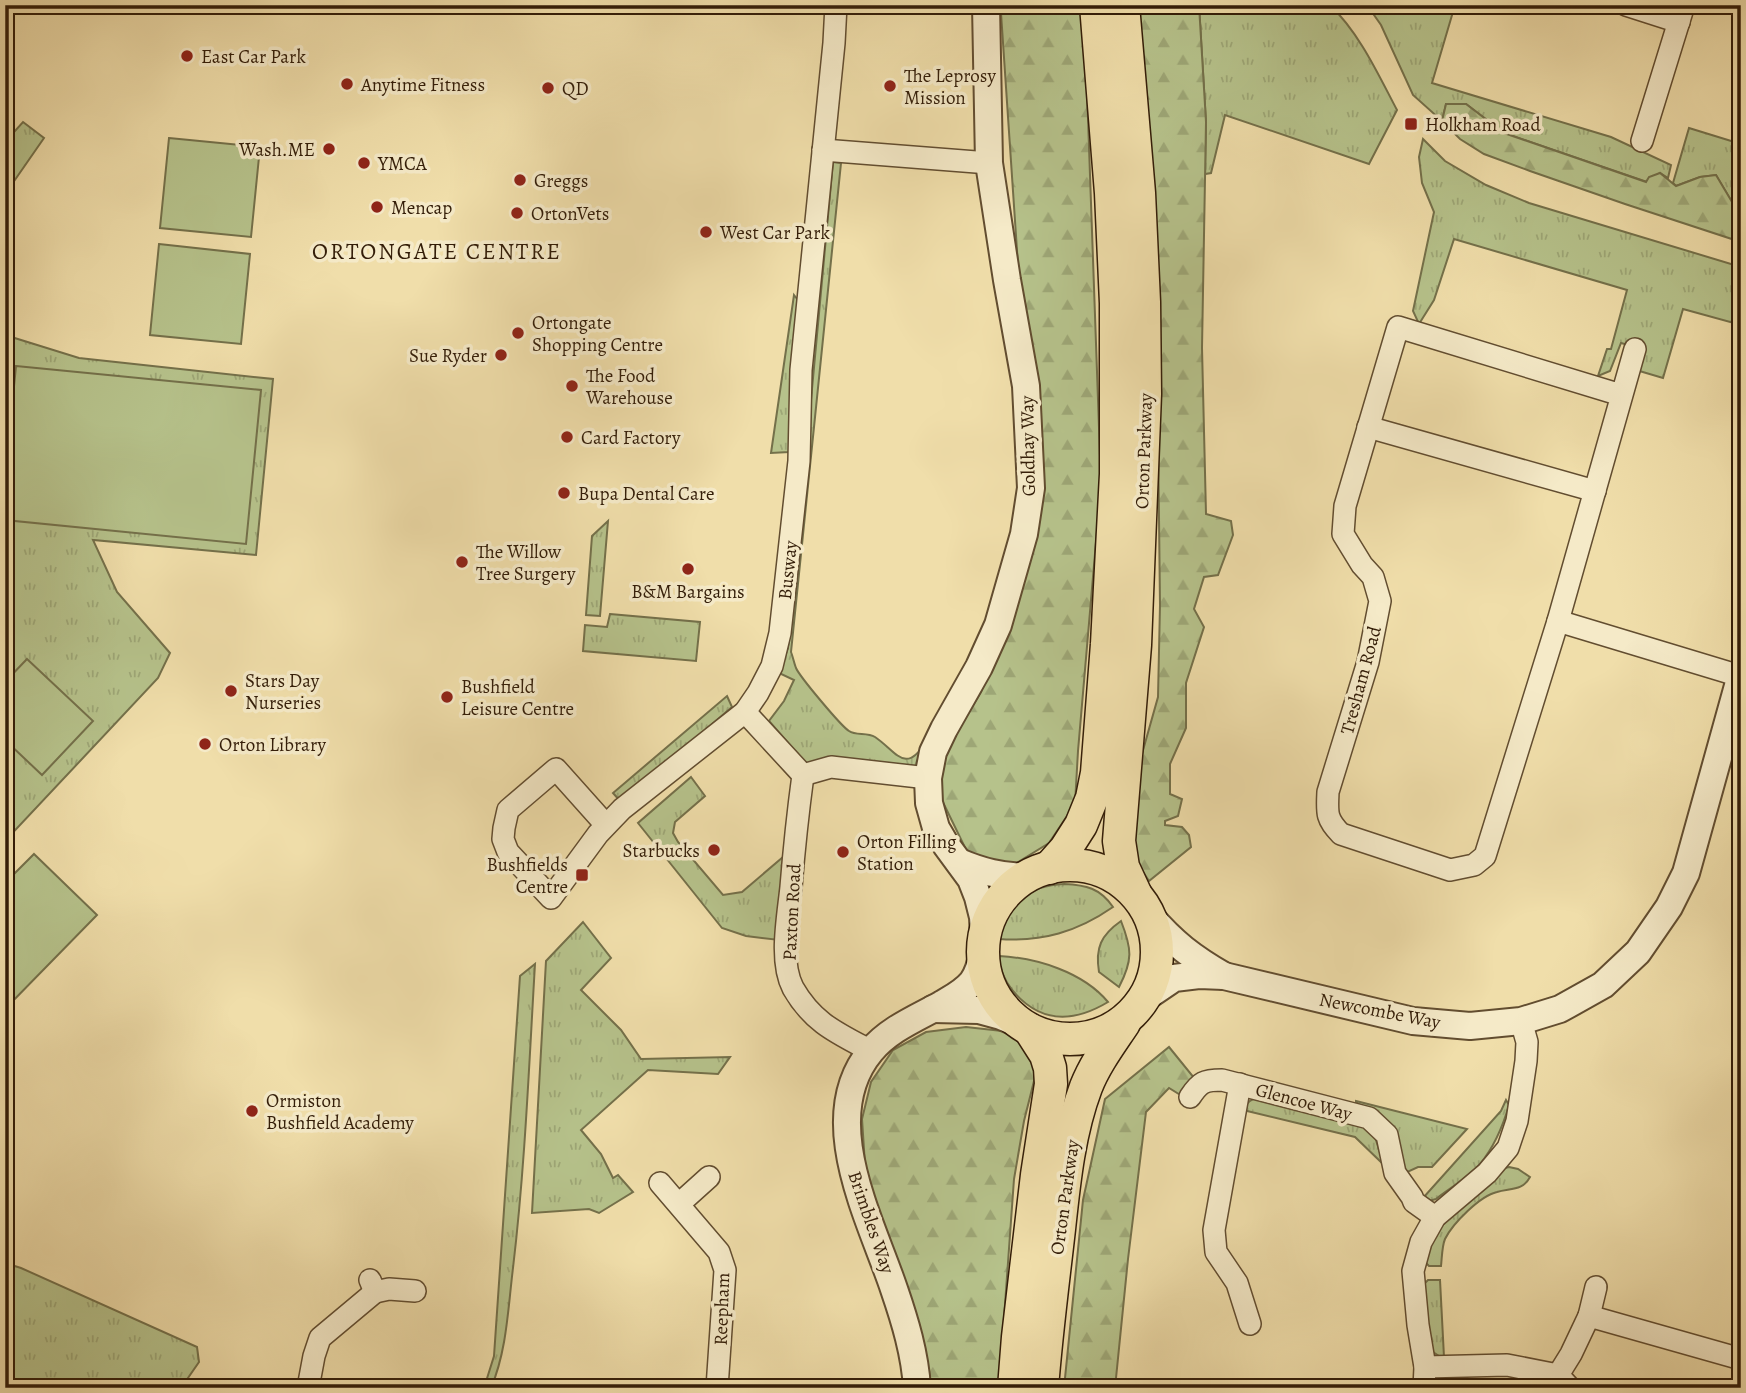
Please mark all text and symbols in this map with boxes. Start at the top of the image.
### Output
place label: East Car Park [201,44,306,70]
marker: East Car Park [179,48,195,64]
place label: The Leprosy Mission [904,63,996,111]
place label: Anytime Fitness [360,72,485,98]
marker: Anytime Fitness [339,76,355,92]
place label: QD [562,76,589,102]
marker: The Leprosy Mission [882,78,898,94]
marker: QD [540,80,556,96]
place label: Holkham Road [1425,112,1541,138]
marker: Holkham Road [1403,116,1419,132]
place label: Wash.ME [238,137,315,163]
marker: Wash.ME [321,141,337,157]
place label: YMCA [377,151,428,177]
marker: YMCA [356,155,372,171]
place label: Greggs [534,168,588,194]
marker: Greggs [512,172,528,188]
place label: Mencap [391,195,452,221]
marker: Mencap [369,199,385,215]
place label: OrtonVets [531,201,609,227]
marker: OrtonVets [509,205,525,221]
place label: West Car Park [719,220,830,246]
marker: West Car Park [698,224,714,240]
district label: ORTONGATE CENTRE [312,236,562,267]
place label: Ortongate Shopping Centre [532,310,663,358]
marker: Ortongate Shopping Centre [510,325,526,341]
place label: Sue Ryder [409,343,487,369]
marker: Sue Ryder [493,347,509,363]
place label: The Food Warehouse [585,363,673,411]
marker: The Food Warehouse [564,378,580,394]
street label: Orton Parkway [1129,392,1159,509]
street label: Goldhay Way [1014,395,1042,497]
place label: Card Factory [581,425,681,451]
marker: Card Factory [559,429,575,445]
place label: Bupa Dental Care [578,481,714,507]
marker: Bupa Dental Care [556,485,572,501]
place label: The Willow Tree Surgery [476,539,576,587]
street label: Busway [772,539,804,601]
marker: The Willow Tree Surgery [454,554,470,570]
marker: B&M Bargains [680,561,696,577]
place label: B&M Bargains [631,579,745,605]
street label: Tresham Road [1334,622,1388,737]
place label: Stars Day Nurseries [245,668,321,716]
place label: Bushfield Leisure Centre [461,674,574,722]
marker: Stars Day Nurseries [223,683,239,699]
marker: Bushfield Leisure Centre [439,689,455,705]
place label: Orton Library [219,732,326,758]
marker: Orton Library [197,736,213,752]
place label: Orton Filling Station [857,829,957,877]
place label: Starbucks [622,838,700,864]
marker: Starbucks [706,842,722,858]
marker: Orton Filling Station [835,844,851,860]
place label: Bushfields Centre [486,852,568,900]
street label: Paxton Road [776,862,808,961]
marker: Bushfields Centre [574,867,590,883]
street label: Newcombe Way [1317,986,1443,1036]
street label: Glencoe Way [1253,1077,1355,1127]
place label: Ormiston Bushfield Academy [266,1088,414,1136]
marker: Ormiston Bushfield Academy [244,1103,260,1119]
street label: Orton Parkway [1044,1137,1086,1256]
street label: Brimbles Way [841,1168,901,1278]
street label: Reepham [708,1272,736,1346]

